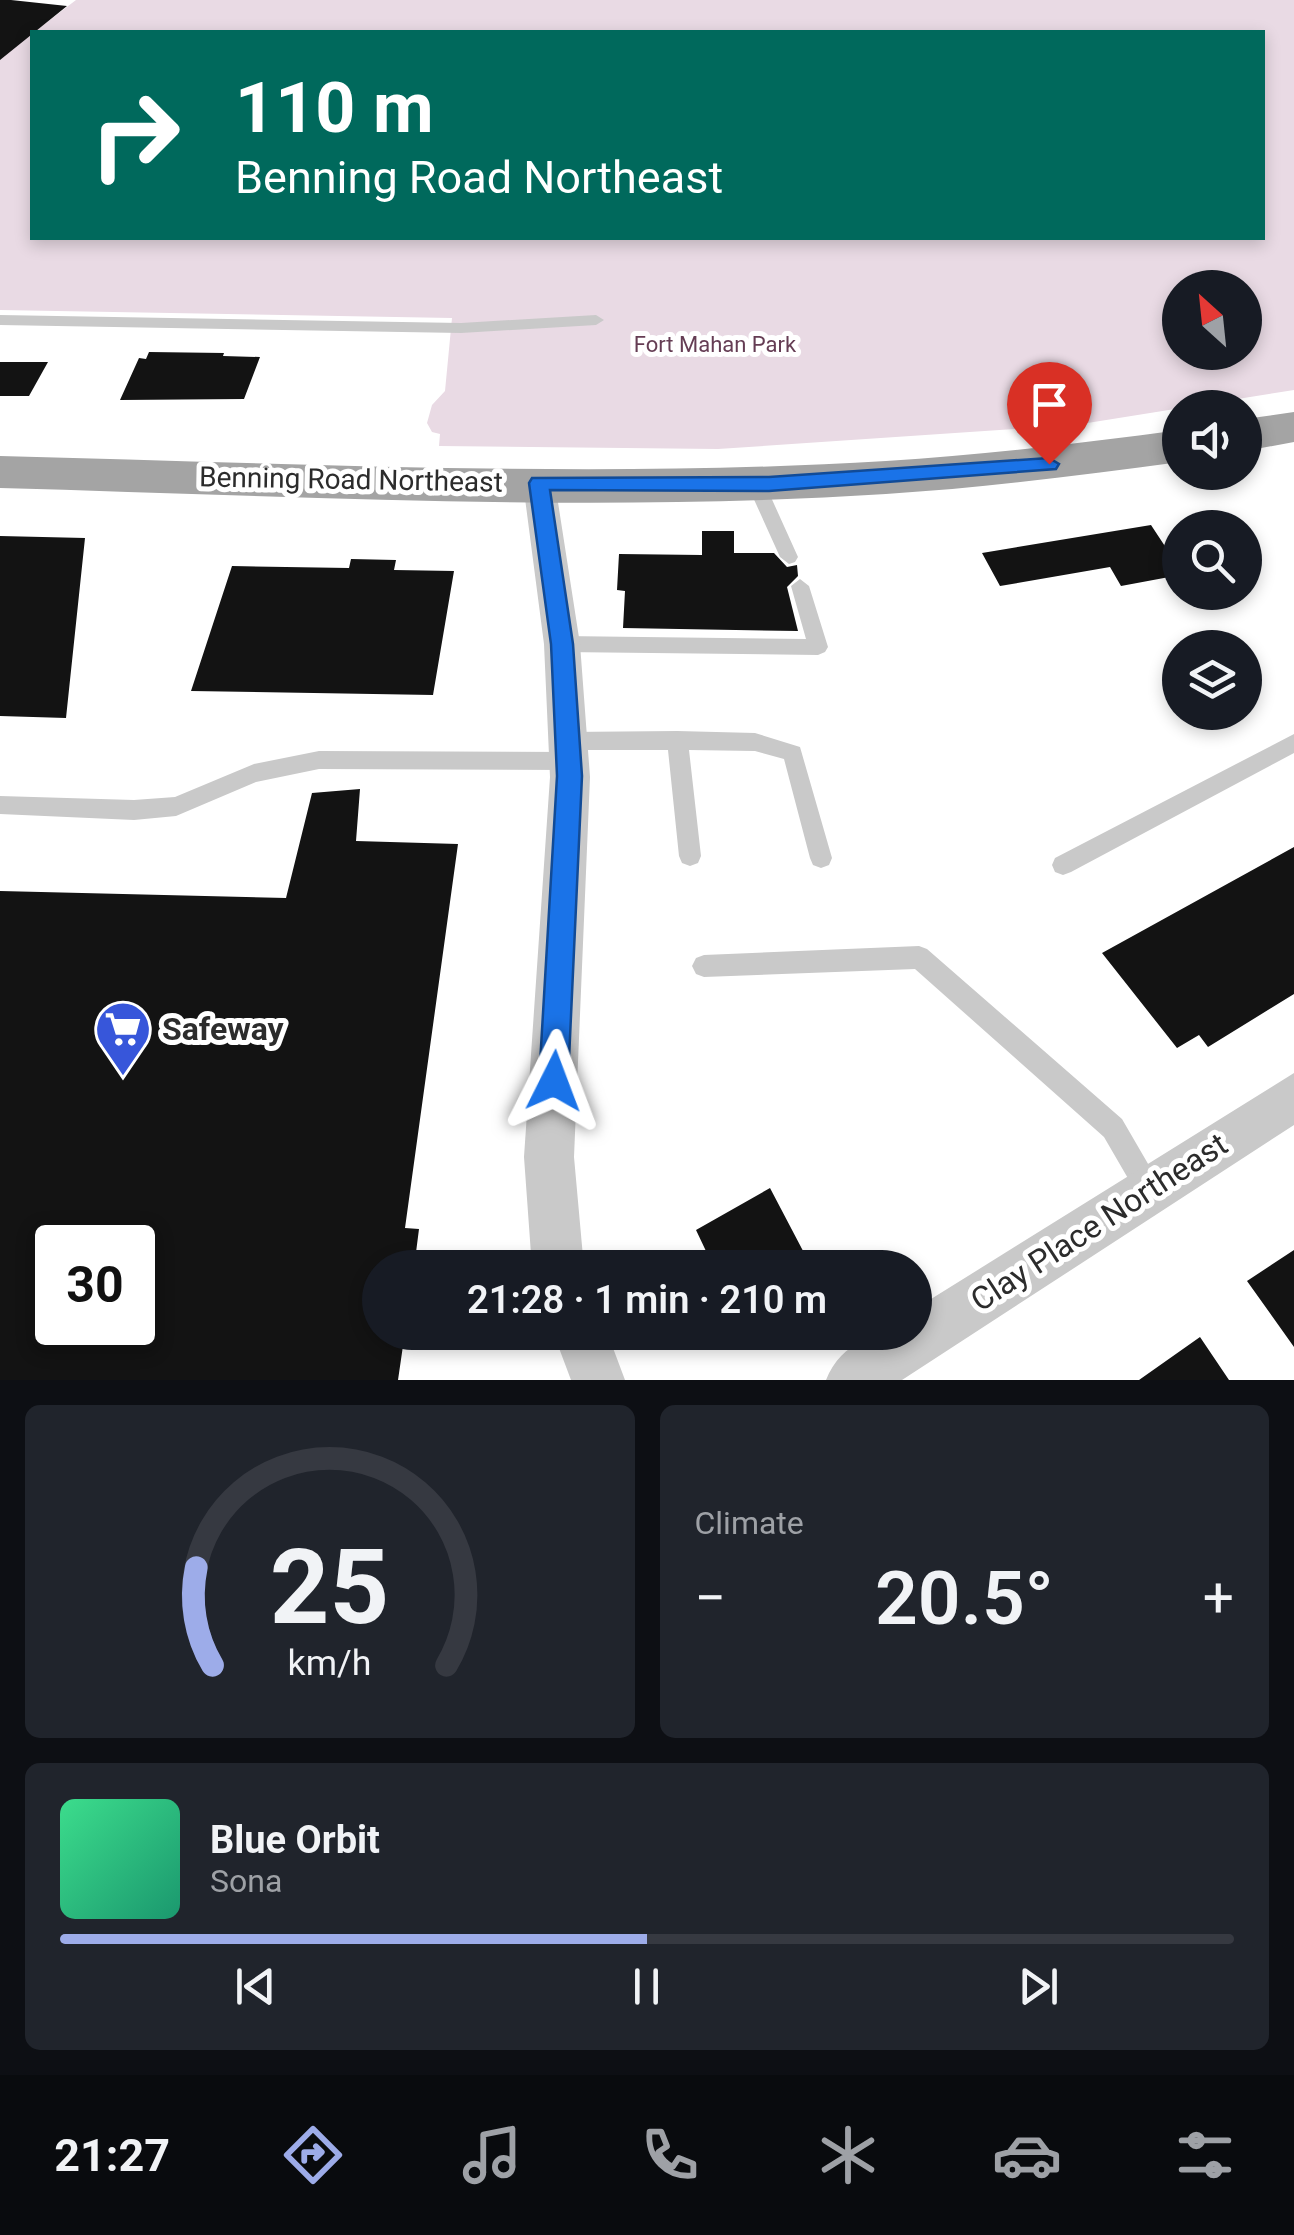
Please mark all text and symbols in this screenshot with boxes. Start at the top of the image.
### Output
text: 110 m [235,67,434,149]
icon: right [70,70,200,200]
text: Benning Road Northeast [235,151,723,204]
north arrow [1162,270,1262,370]
map controls [1162,270,1262,730]
park label: Fort Mahan Park [634,332,797,357]
pin [1007,362,1092,465]
icon: arrive [1022,377,1077,432]
button: sound [1162,390,1262,490]
street label: Benning Road Northeast [199,460,503,499]
button: search [1162,510,1262,610]
button: layers [1162,630,1262,730]
supermarket icon: Safeway [93,999,153,1078]
place label: Safeway [162,1010,285,1048]
position arrow [502,1029,606,1133]
street label: Clay Place Northeast [964,1125,1234,1319]
speed limit sign: 30 [30,1220,160,1350]
text: 21:28 · 1 min · 210 m [467,1278,827,1322]
text: Climate [695,1504,804,1542]
text: 25 [270,1527,389,1648]
text: 20.5° [875,1554,1054,1642]
text: − [695,1566,726,1630]
text: + [1203,1566,1234,1630]
text: km/h [288,1642,372,1684]
text: Blue Orbit [210,1818,380,1862]
text: Sona [210,1862,282,1900]
icon: previous [228,1959,283,2014]
icon: pause [619,1959,674,2014]
icon: next [1011,1959,1066,2014]
icon: directions [278,2120,348,2190]
icon: music [457,2120,527,2190]
icon: phone [635,2120,705,2190]
icon: climate [813,2120,883,2190]
icon: car [992,2120,1062,2190]
icon: filters [1170,2120,1240,2190]
text: 21:27 [54,2129,170,2182]

